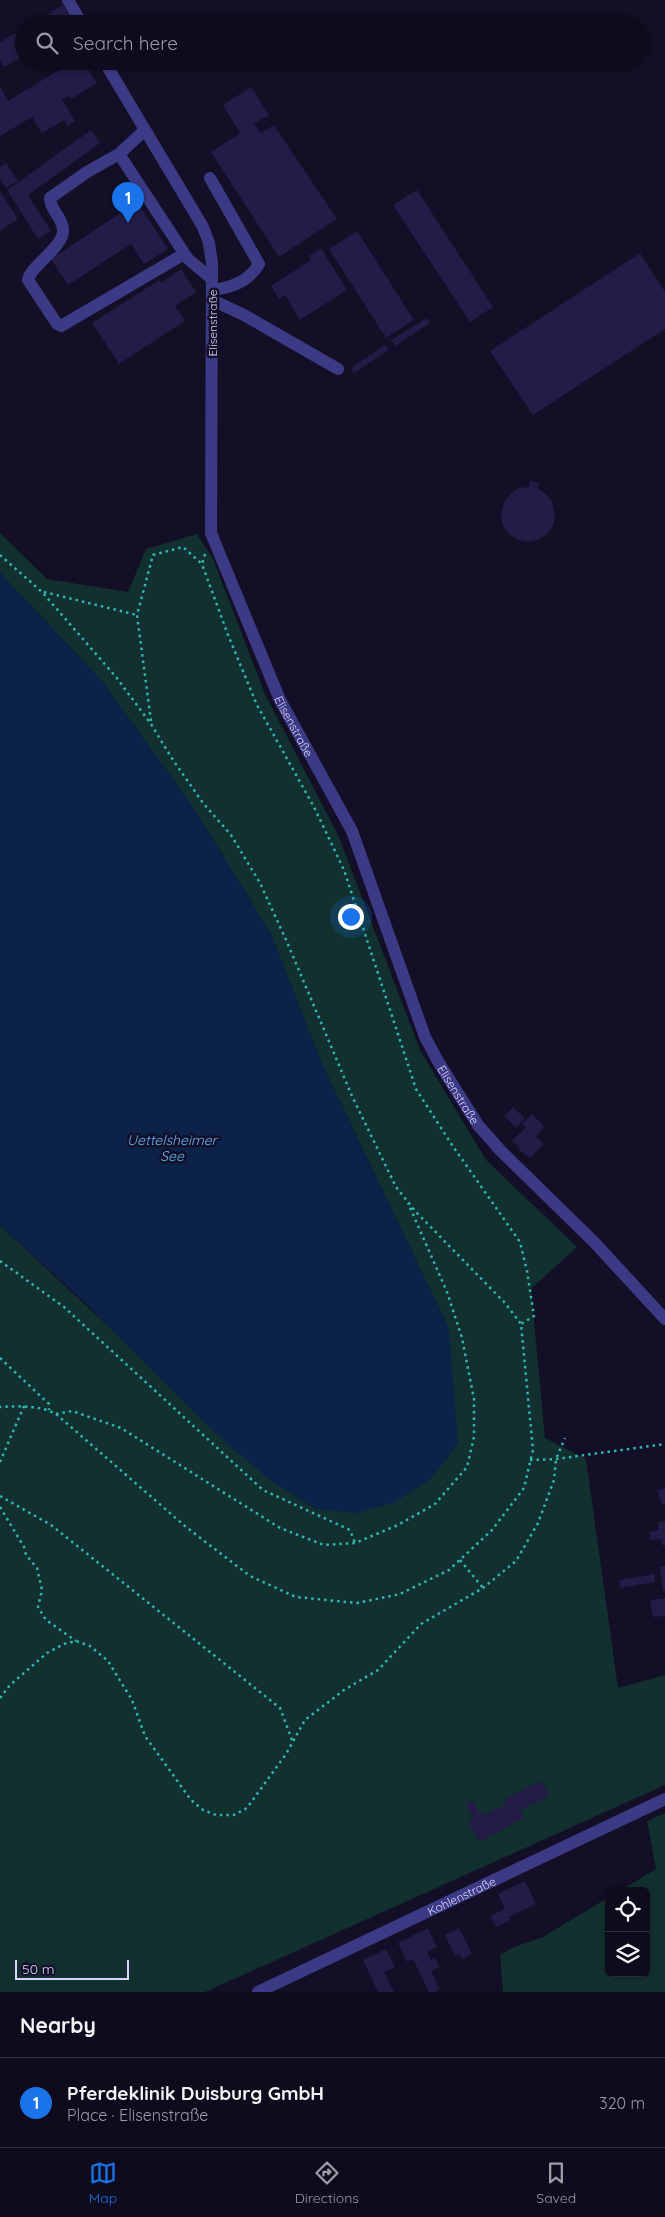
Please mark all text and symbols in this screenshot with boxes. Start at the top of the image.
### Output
search box [15,15,650,70]
icon: search [33,29,61,57]
text: Search here [73,31,178,55]
pin: 1 [112,182,144,223]
street label: Elisenstraße [205,289,220,357]
street label: Elisenstraße [272,694,317,759]
your location [338,904,364,930]
street label: Elisenstraße [435,1062,483,1127]
water label: Uettelsheimer See [127,1131,219,1165]
street label: Kohlenstraße [425,1873,498,1918]
map controls [605,1887,650,1977]
button: locate [605,1887,650,1932]
button: layers [605,1932,650,1977]
scale bar [15,1957,129,1980]
text: 50 m [22,1960,55,1978]
text: Nearby [20,2012,96,2038]
text: Pferdeklinik Duisburg GmbH [67,2081,324,2105]
text: 1 [33,2093,39,2113]
text: 320 m [599,2093,645,2113]
text: Place · Elisenstraße [67,2105,208,2125]
tab: Map [89,2159,117,2207]
tab: Directions [295,2159,359,2207]
tab: Saved [536,2159,576,2207]

